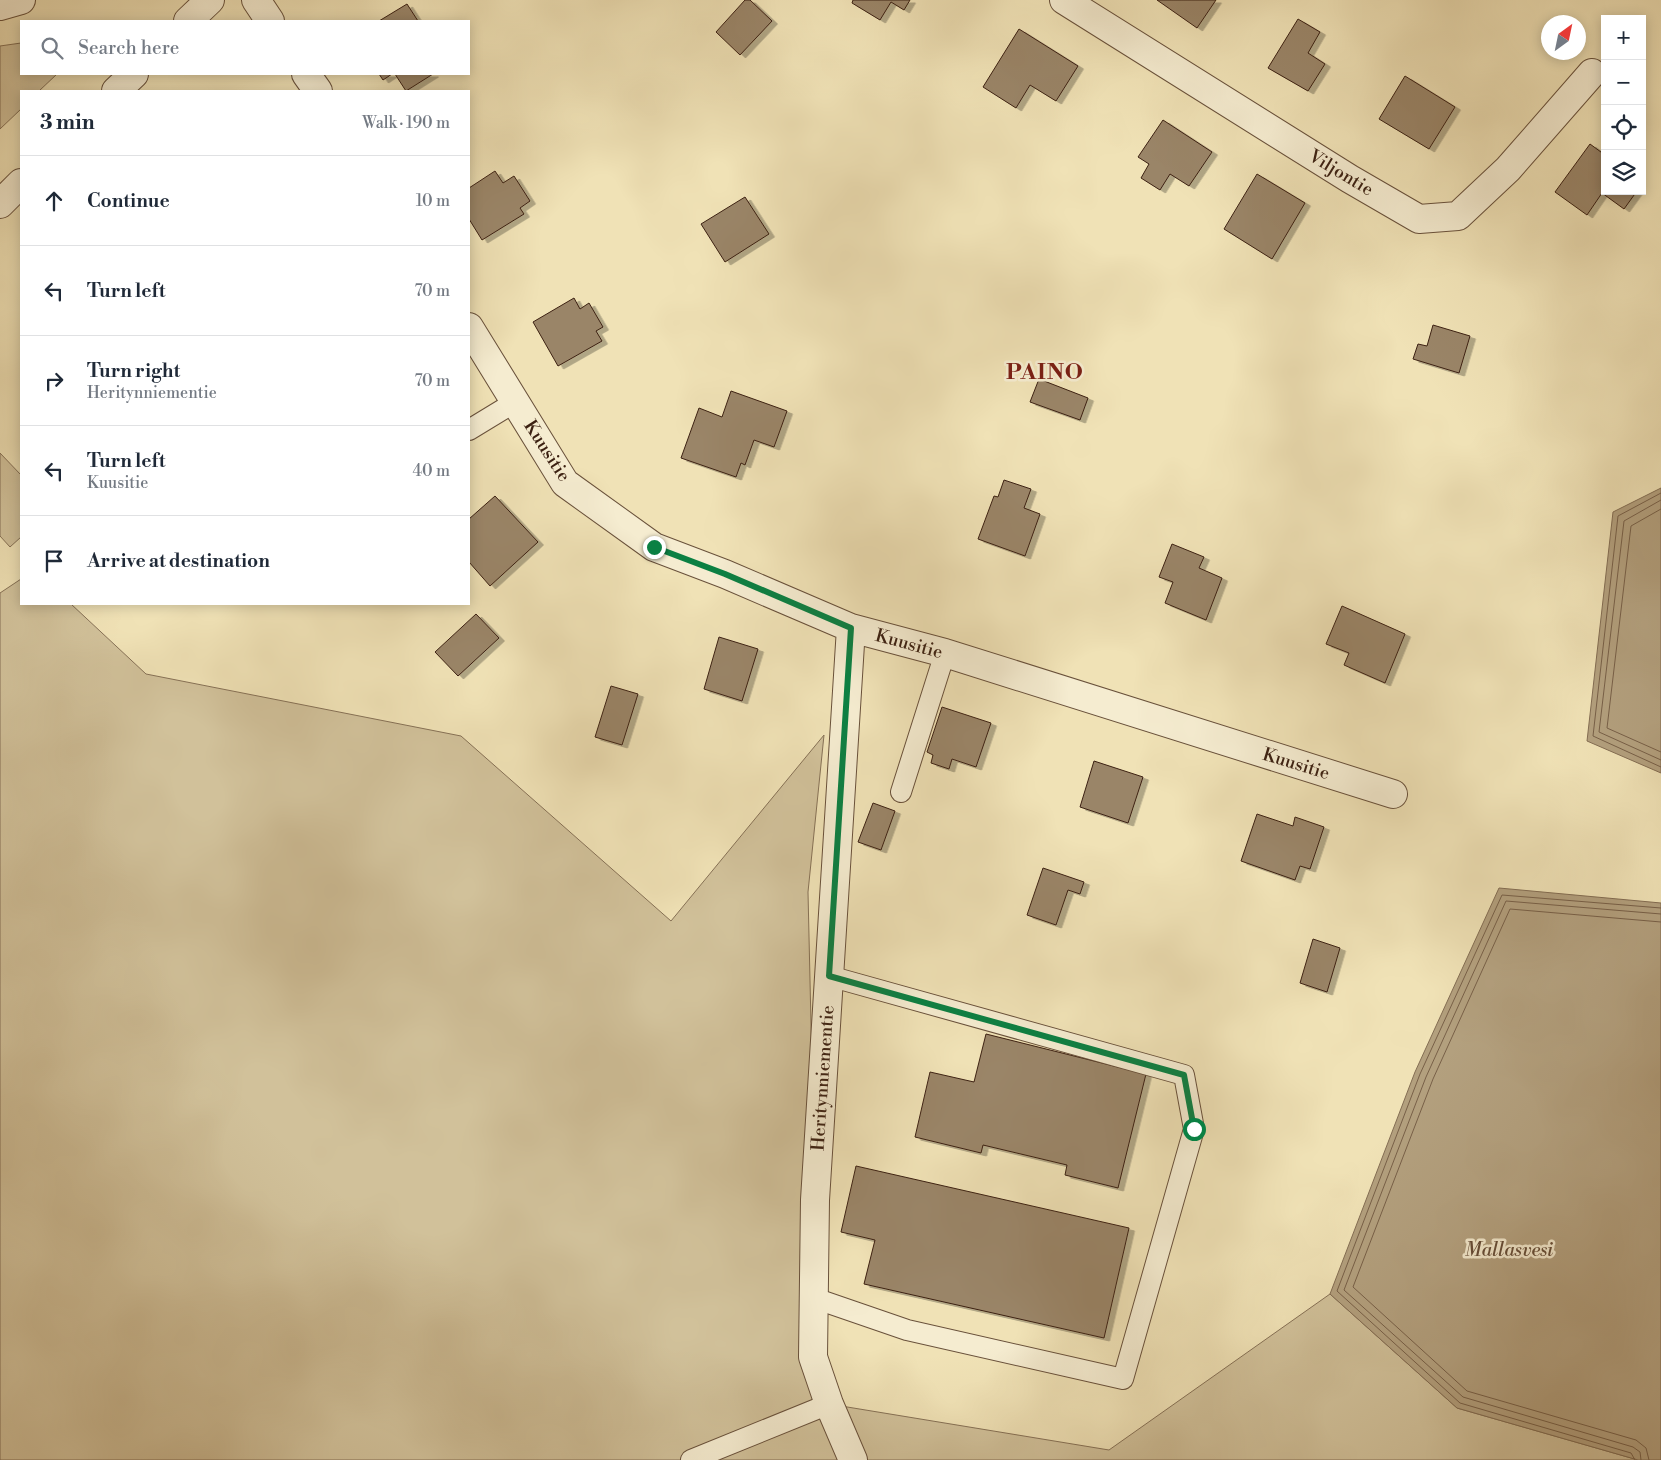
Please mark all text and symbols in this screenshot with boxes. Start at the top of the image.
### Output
north arrow [1541,15,1586,60]
map controls [1601,15,1646,195]
button: + [1601,15,1646,60]
search box [20,20,470,75]
icon: search [38,34,66,62]
text: Search here [78,36,179,60]
button: − [1601,60,1646,105]
button: locate [1601,105,1646,150]
text: 3 min [40,110,95,136]
text: Walk · 190 m [362,113,450,133]
street label: Viljontie [1304,144,1377,201]
button: layers [1601,150,1646,195]
icon: ahead [40,187,68,215]
text: Continue [87,189,170,213]
text: 10 m [416,191,450,211]
icon: left [40,277,68,305]
text: Turn left [87,279,166,303]
text: 70 m [414,281,450,301]
text: Turn right [87,359,180,383]
district label: PAINO [1006,359,1084,386]
icon: right [40,367,68,395]
text: 70 m [414,371,450,391]
text: Heritynniementie [87,383,217,403]
street label: Kuusitie [519,416,575,486]
text: Turn left [87,449,166,473]
icon: left [40,457,68,485]
text: 40 m [413,461,450,481]
text: Kuusitie [87,473,148,493]
route end [643,536,666,559]
icon: arrive [40,547,68,575]
text: Arrive at destination [87,549,270,573]
street label: Kuusitie [873,624,945,664]
street label: Kuusitie [1260,743,1332,785]
street label: Heritynniementie [806,1004,840,1152]
route start [1183,1118,1206,1141]
water label: Mallasvesi [1465,1238,1553,1262]

